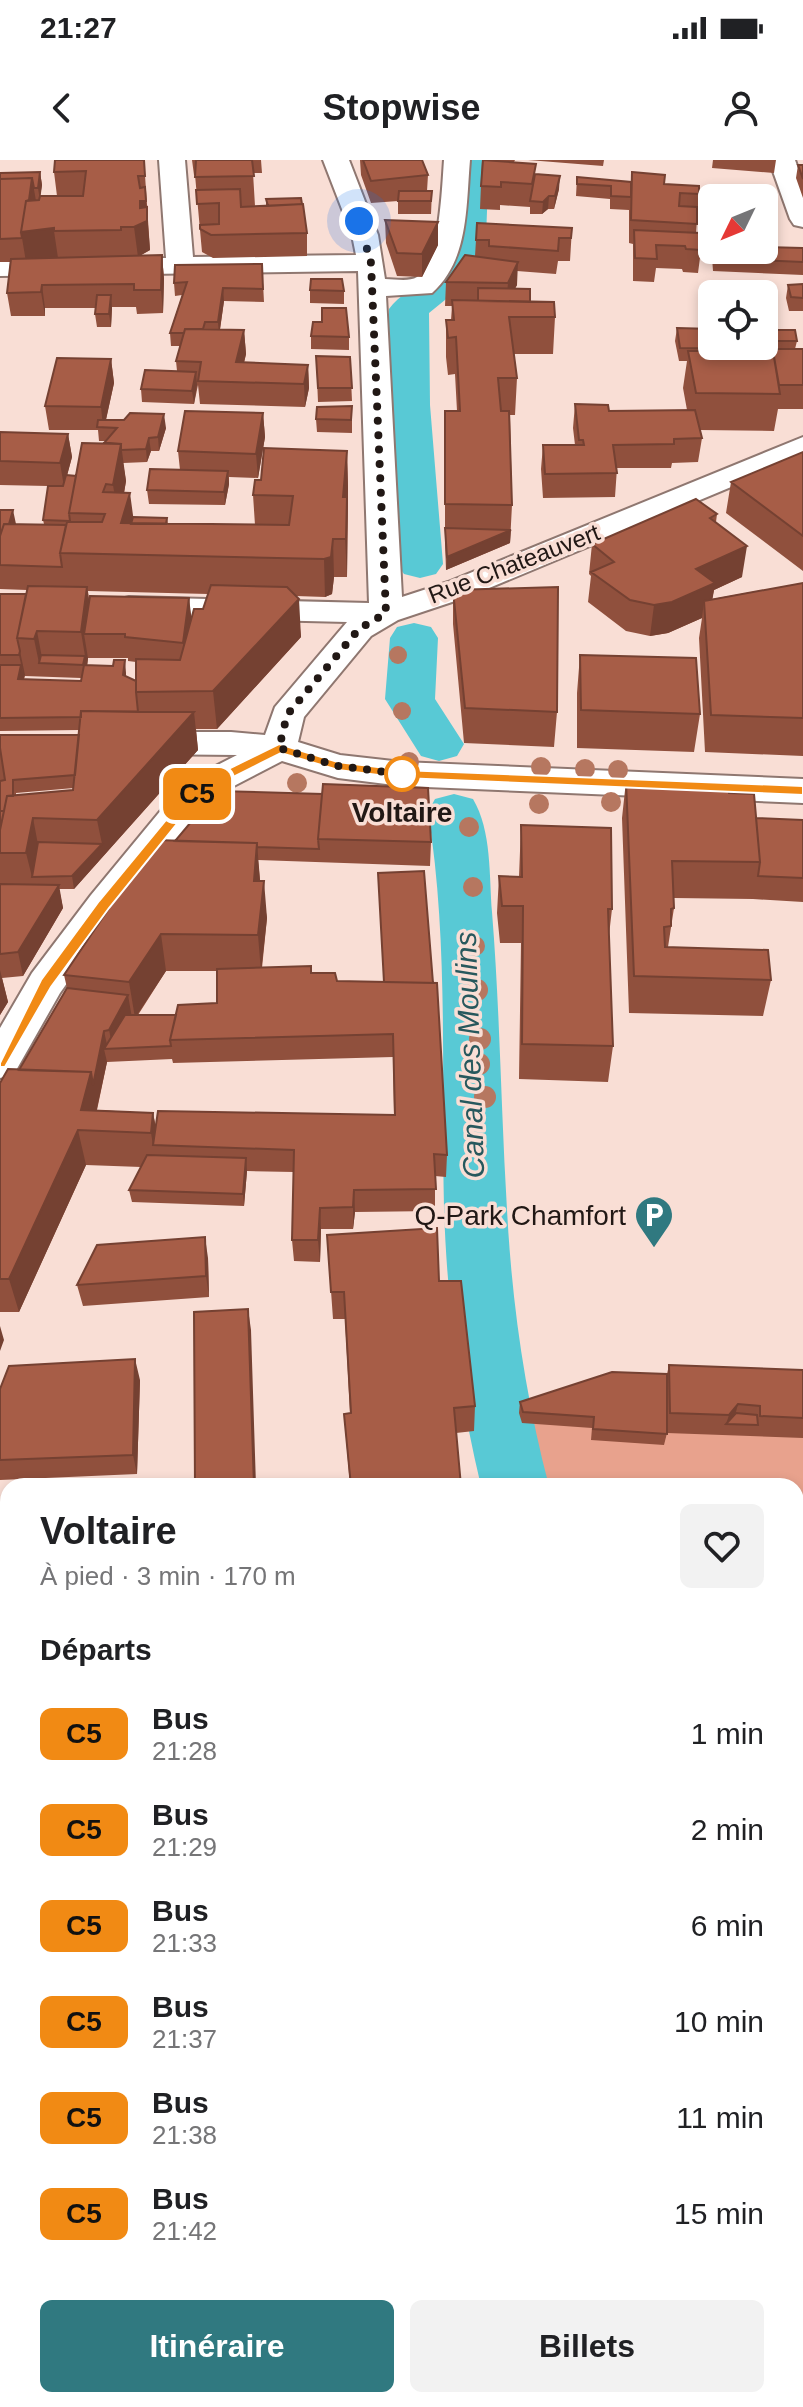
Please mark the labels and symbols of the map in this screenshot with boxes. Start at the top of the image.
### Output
north arrow [698,184,778,264]
your location [339,201,379,241]
street label: Rue Chateauvert [424,518,604,609]
marker: Voltaire [385,757,419,791]
line badge: C5 [161,768,233,820]
place label: Voltaire [352,797,452,828]
water label: Canal des Moulins [449,931,490,1179]
parking icon: Q-Park Chamfort [633,1194,675,1249]
place label: Q-Park Chamfort [414,1200,626,1231]

